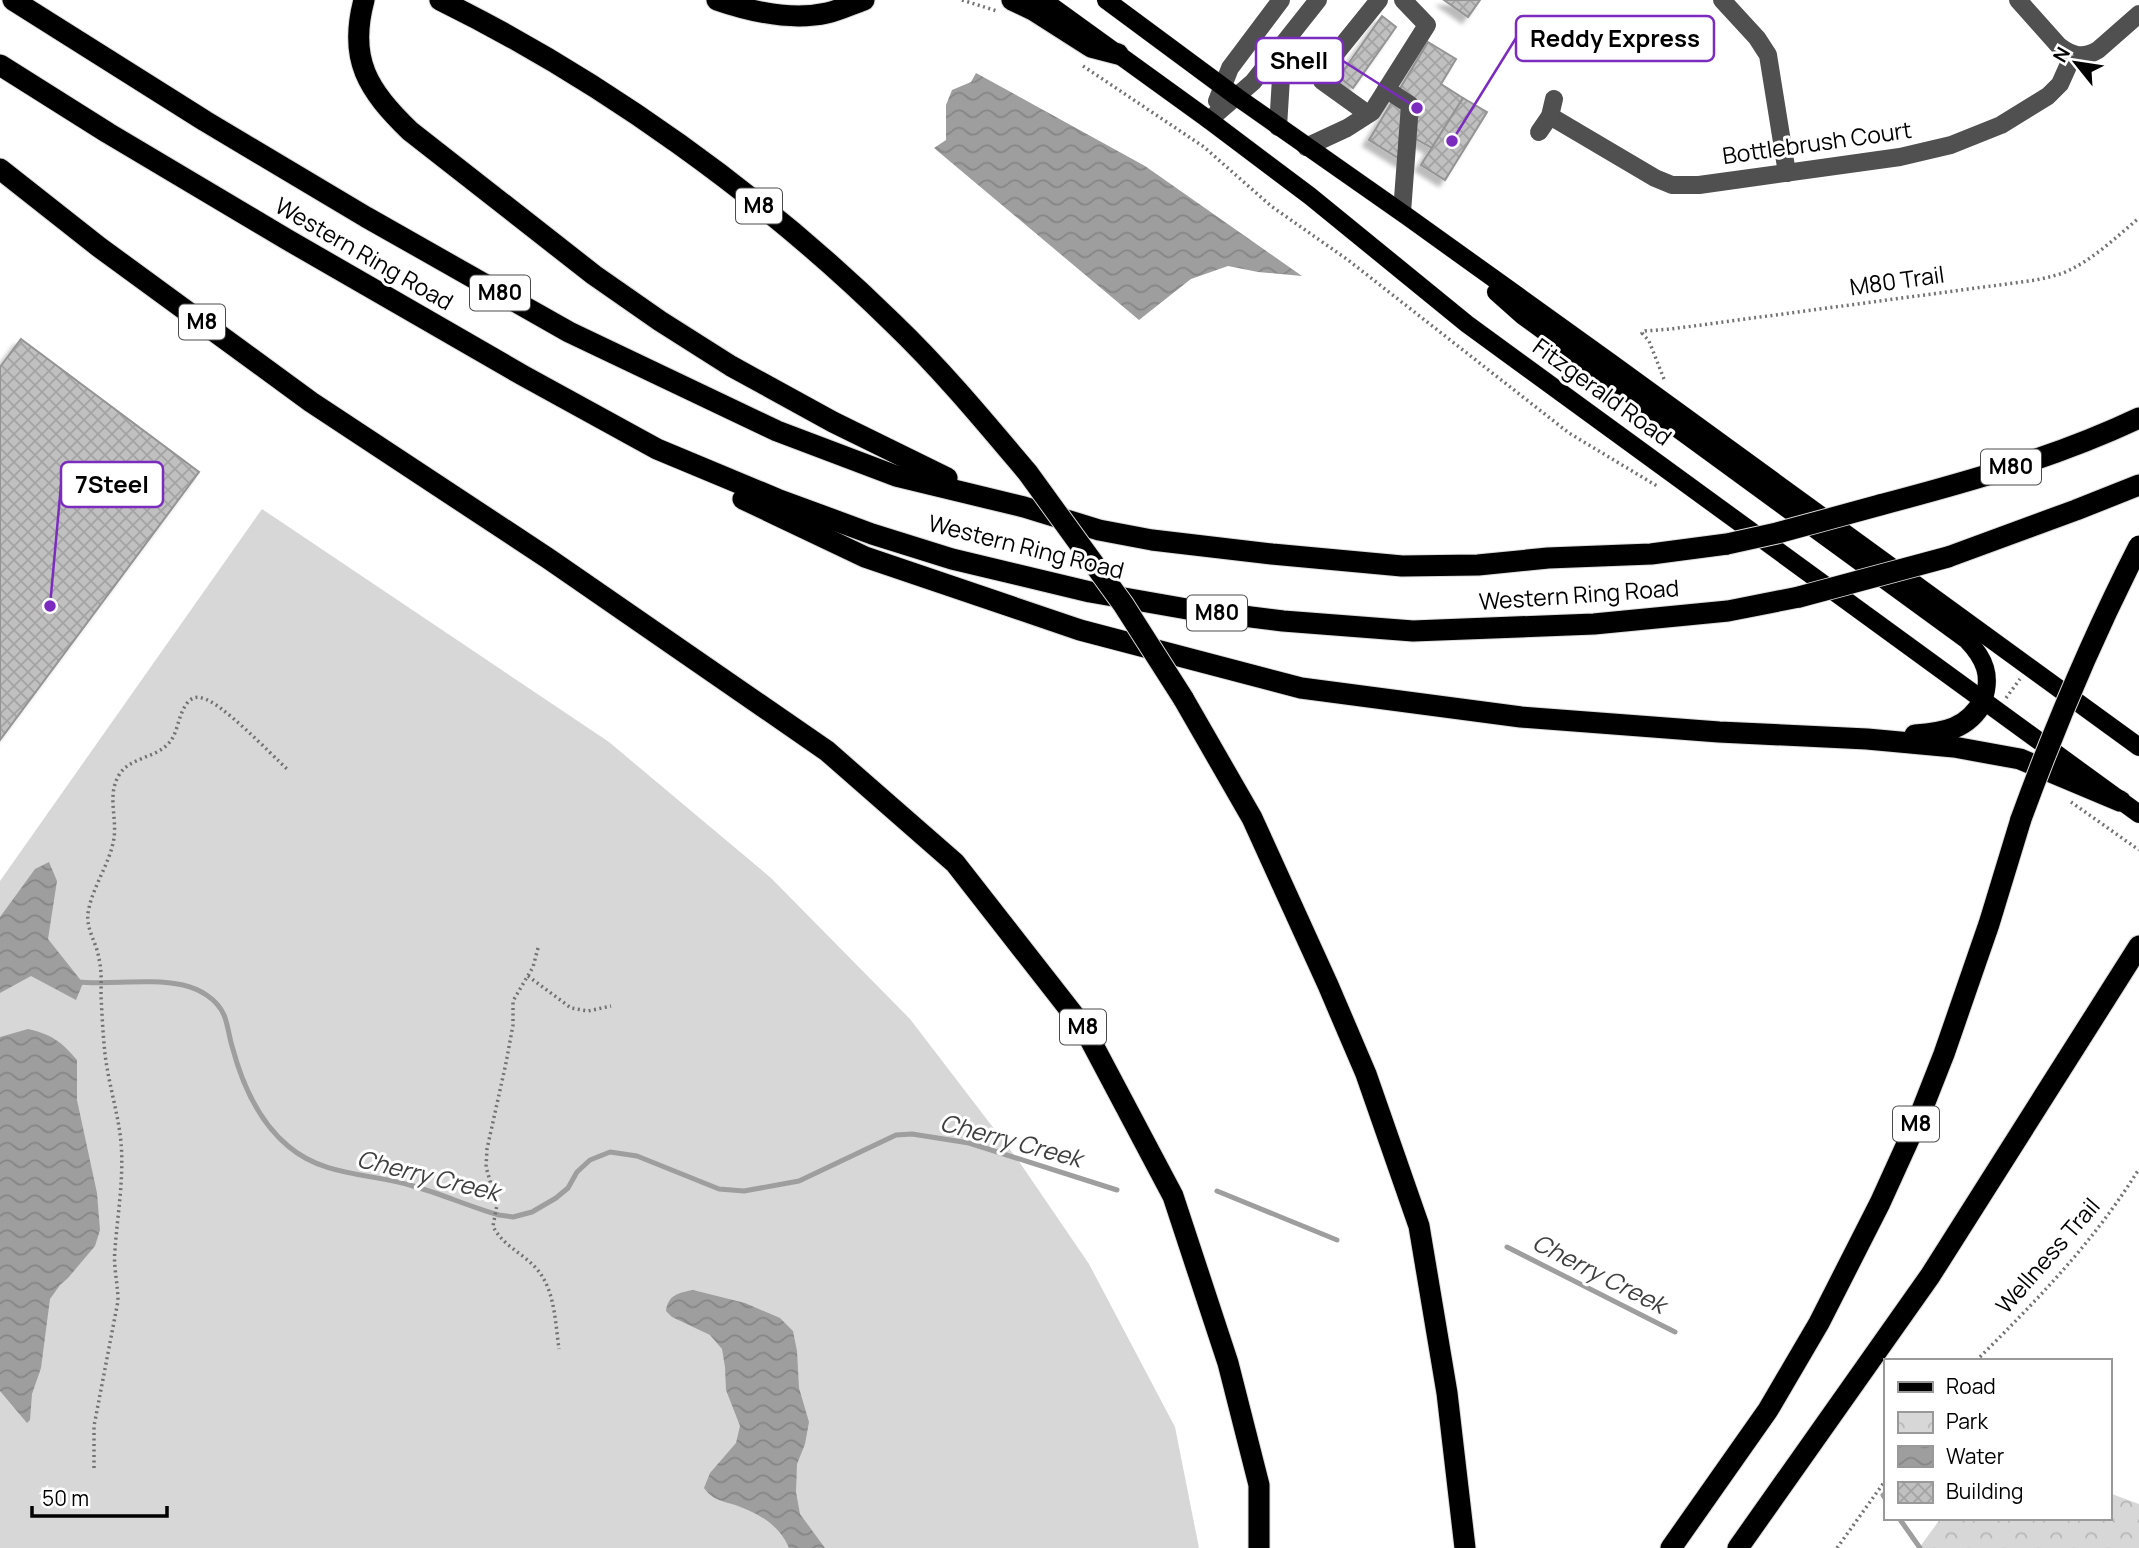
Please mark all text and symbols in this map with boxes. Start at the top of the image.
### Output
callout: Reddy Express [1516,16,1714,61]
text: Reddy Express [1530,21,1700,54]
north arrow [2041,28,2111,98]
callout: Shell [1256,38,1343,83]
text: N [2047,42,2076,67]
text: Shell [1270,43,1328,76]
street label: Bottlebrush Court [1720,113,1914,171]
road number: M8 [736,188,782,224]
street label: Western Ring Road [270,189,459,317]
street label: M80 Trail [1847,258,1946,302]
road number: M80 [470,276,530,310]
road number: M8 [179,304,225,340]
street label: Fitzgerald Road [1527,330,1678,452]
road number: M80 [1981,449,2041,484]
callout: 7Steel [61,462,163,507]
text: 7Steel [75,467,149,500]
street label: Western Ring Road [925,506,1127,586]
street label: Western Ring Road [1478,571,1680,617]
road number: M80 [1187,596,1247,630]
road number: M8 [1060,1010,1106,1044]
water label: Cherry Creek [937,1105,1089,1175]
road number: M8 [1893,1106,1939,1142]
water label: Cherry Creek [354,1141,506,1209]
street label: Wellness Trail [1988,1190,2107,1320]
water label: Cherry Creek [1527,1225,1675,1322]
legend [1884,1359,2111,1520]
text: Road [1946,1372,1996,1400]
text: Park [1946,1407,1988,1435]
text: Water [1946,1442,2005,1470]
scale bar [32,1474,166,1518]
text: Building [1946,1477,2023,1505]
text: 50 m [42,1484,89,1512]

